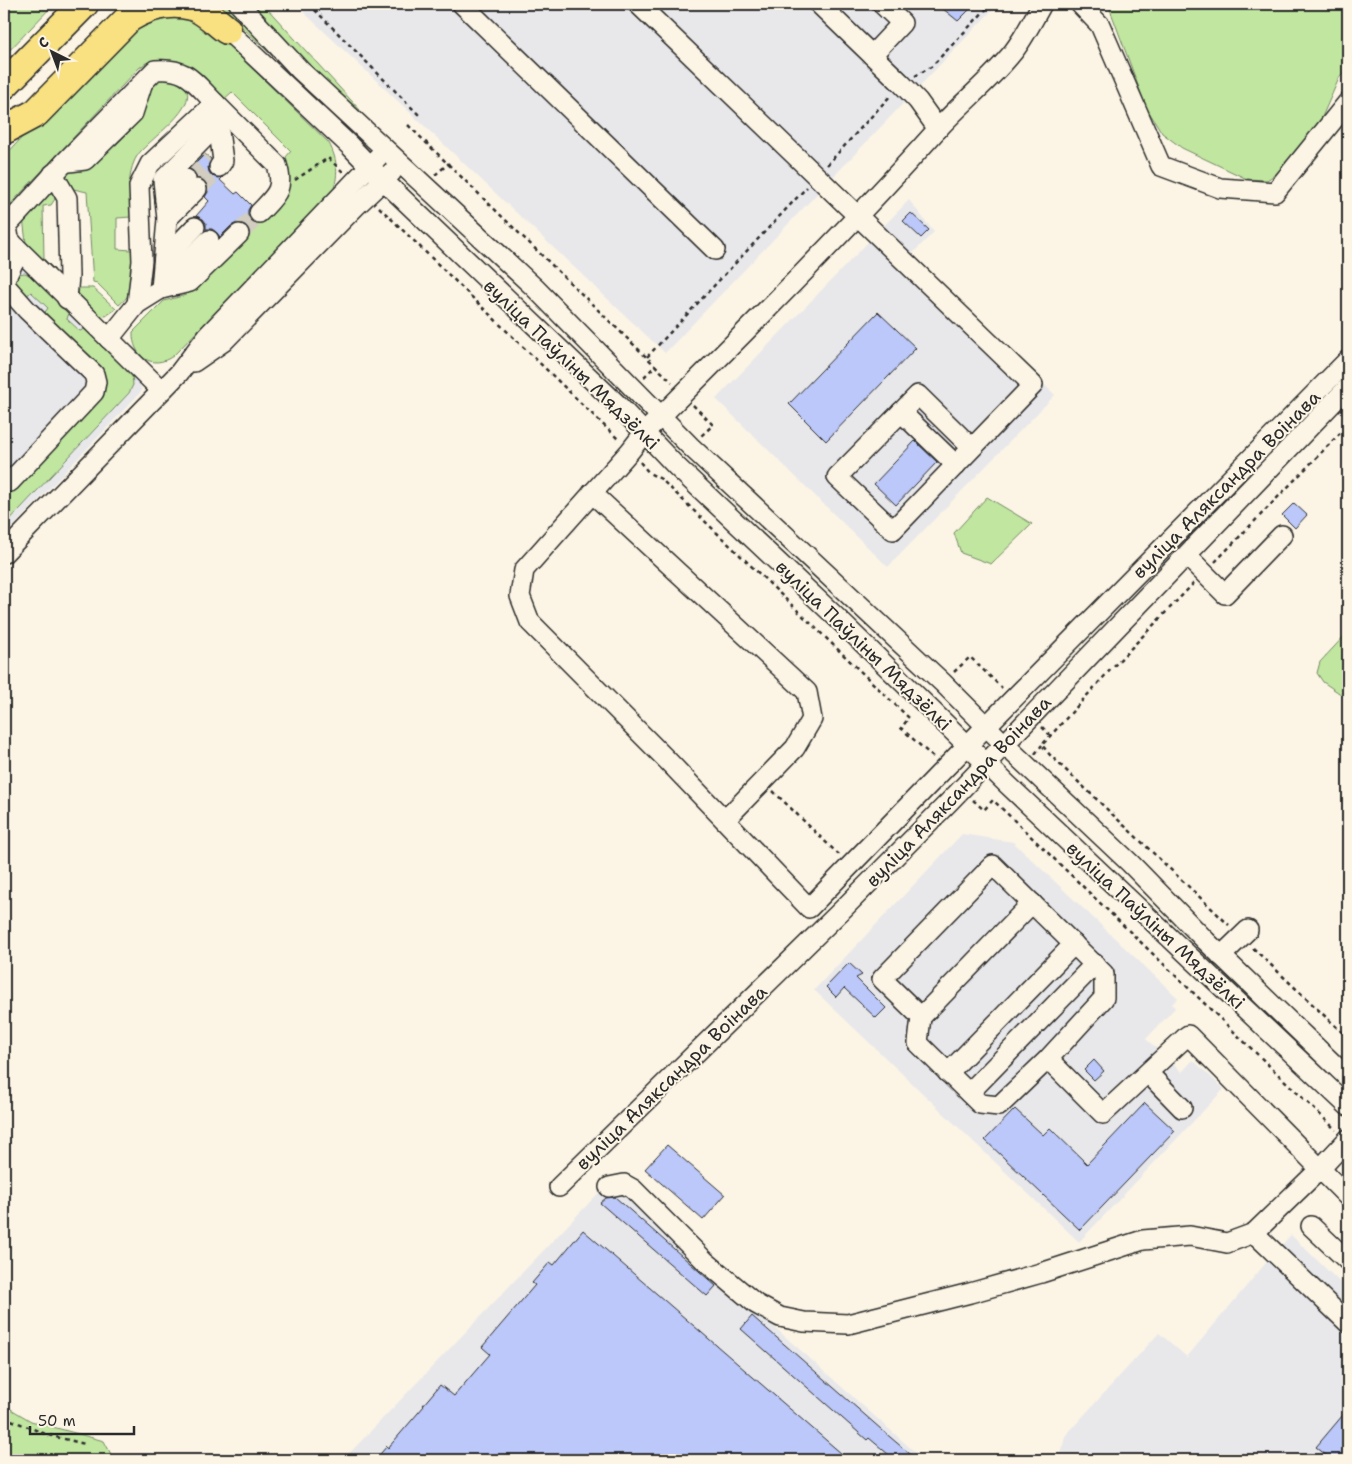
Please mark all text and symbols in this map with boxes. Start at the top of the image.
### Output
north arrow [28,28,78,78]
text: С [34,33,53,52]
street label: вуліца Паўліны Мядзёлкі [478,274,665,455]
street label: вуліца Аляксандра Воінава [1127,385,1326,584]
street label: вуліца Паўліны Мядзёлкі [770,555,957,736]
street label: вуліца Аляксандра Воінава [860,690,1057,892]
street label: вуліца Паўліны Мядзёлкі [1061,836,1250,1015]
street label: вуліца Аляксандра Воінава [570,979,772,1175]
scale bar [30,1404,134,1436]
text: 50 m [38,1411,76,1431]

